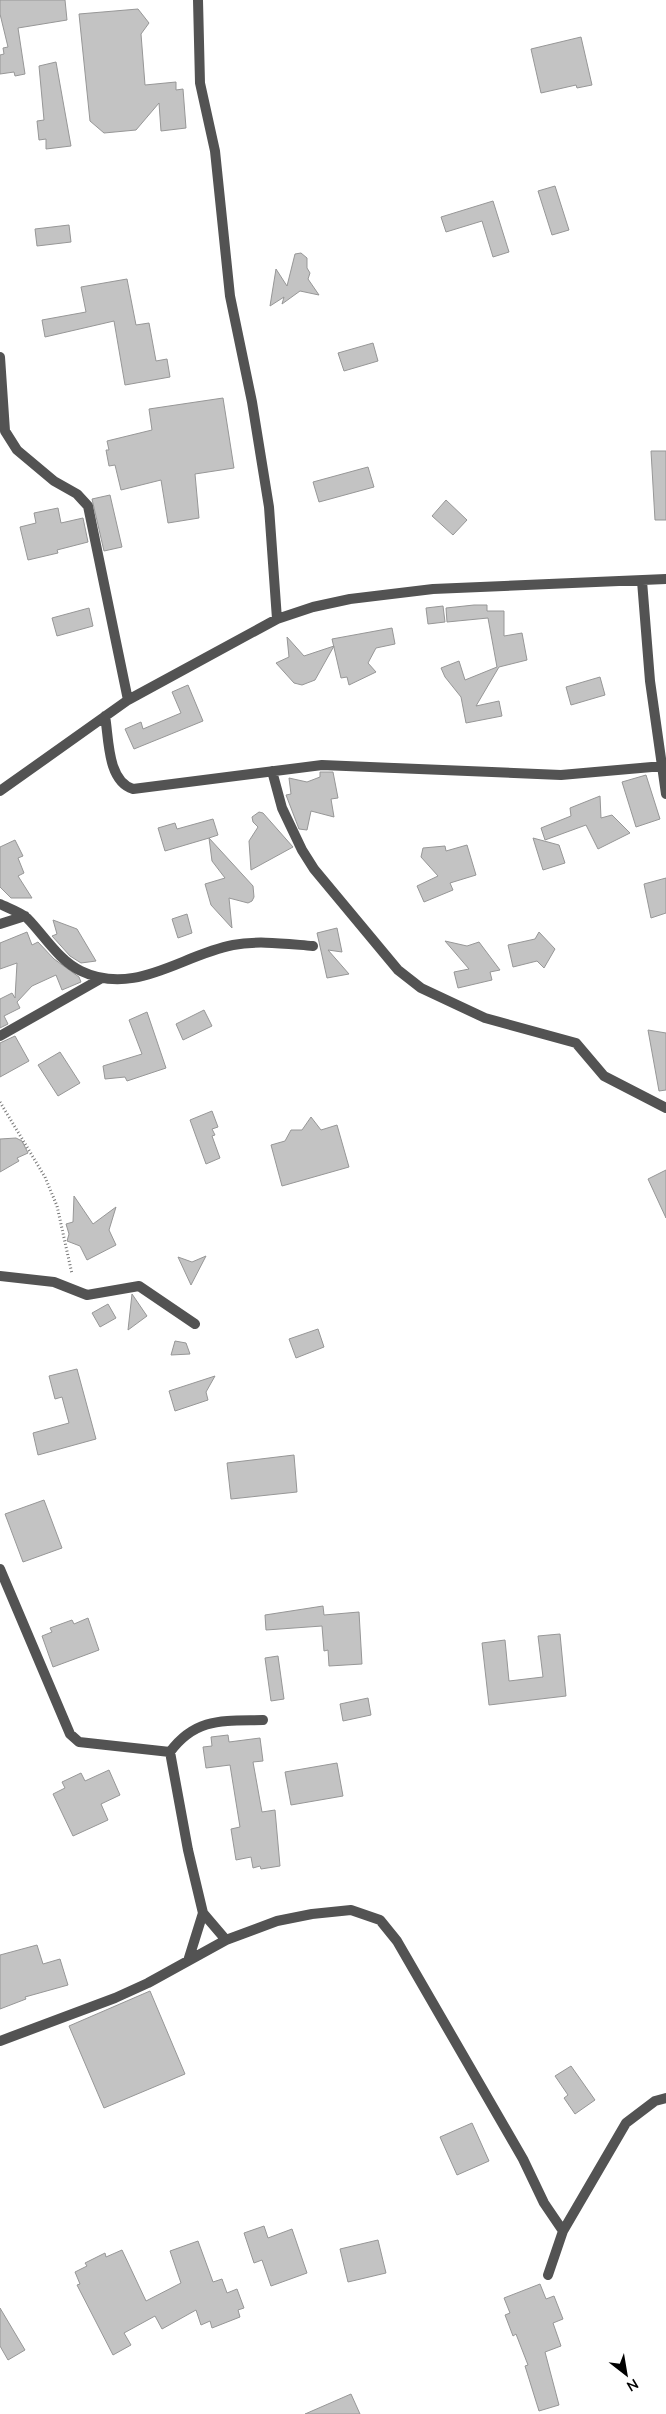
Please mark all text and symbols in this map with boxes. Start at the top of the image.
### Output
north arrow [601,2349,651,2399]
text: N [623,2374,642,2396]

